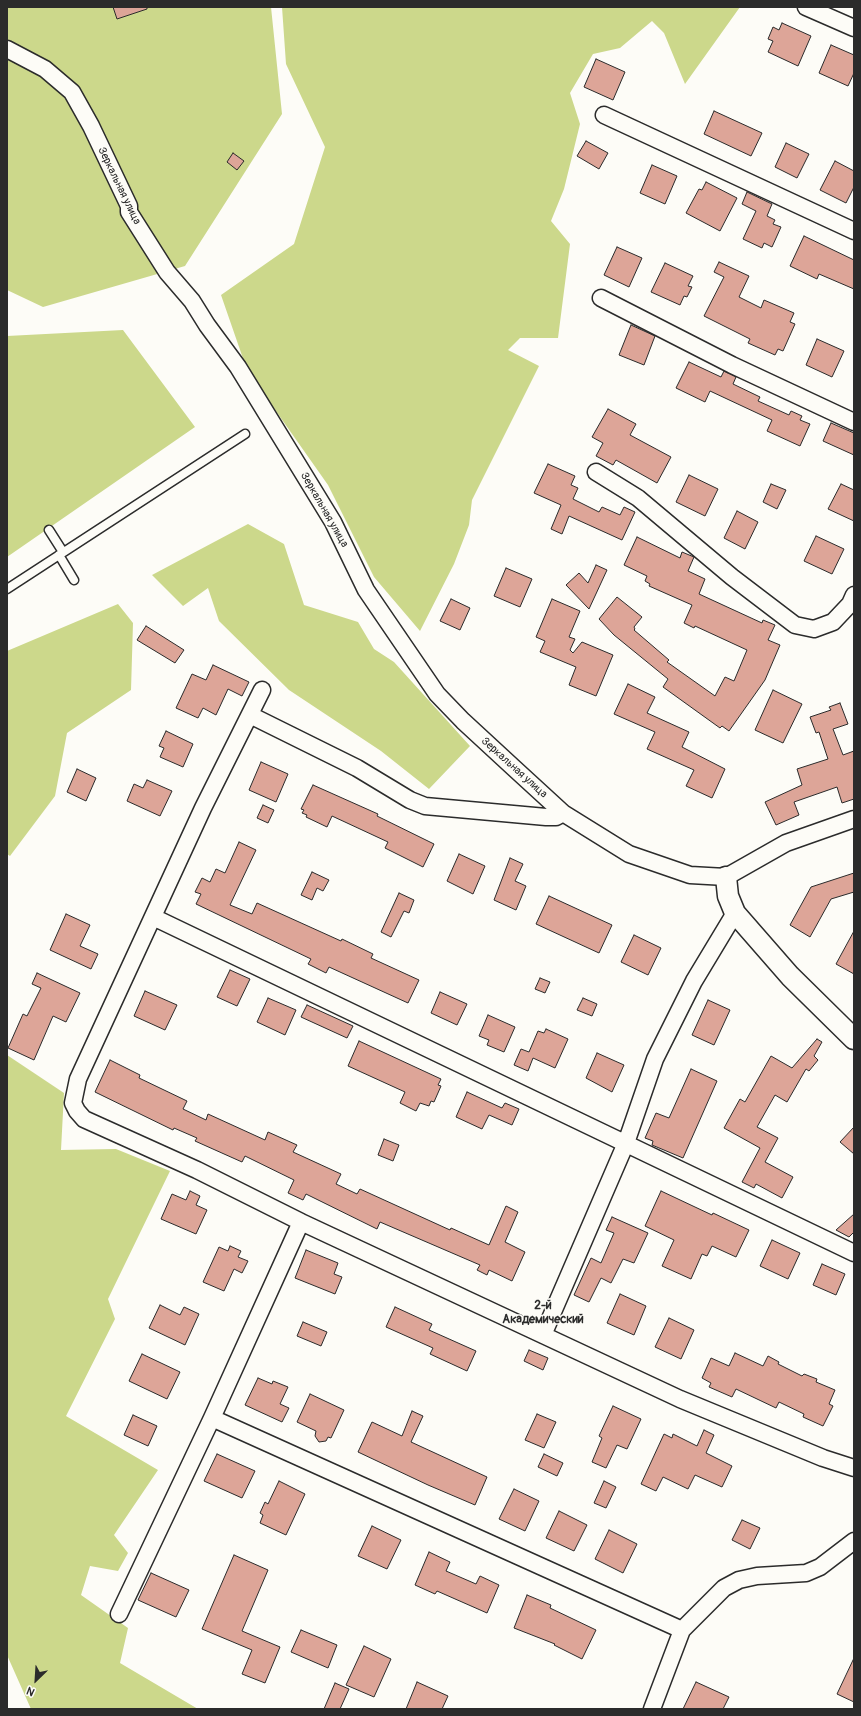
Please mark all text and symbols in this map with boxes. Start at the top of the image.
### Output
street label: Зеркальная улица [95,145,143,227]
street label: Зеркальная улица [297,470,351,550]
street label: Зеркальная улица [478,735,550,801]
district label: 2-й Академический [502,1299,584,1327]
north arrow [16,1660,56,1700]
text: N [25,1684,37,1699]

